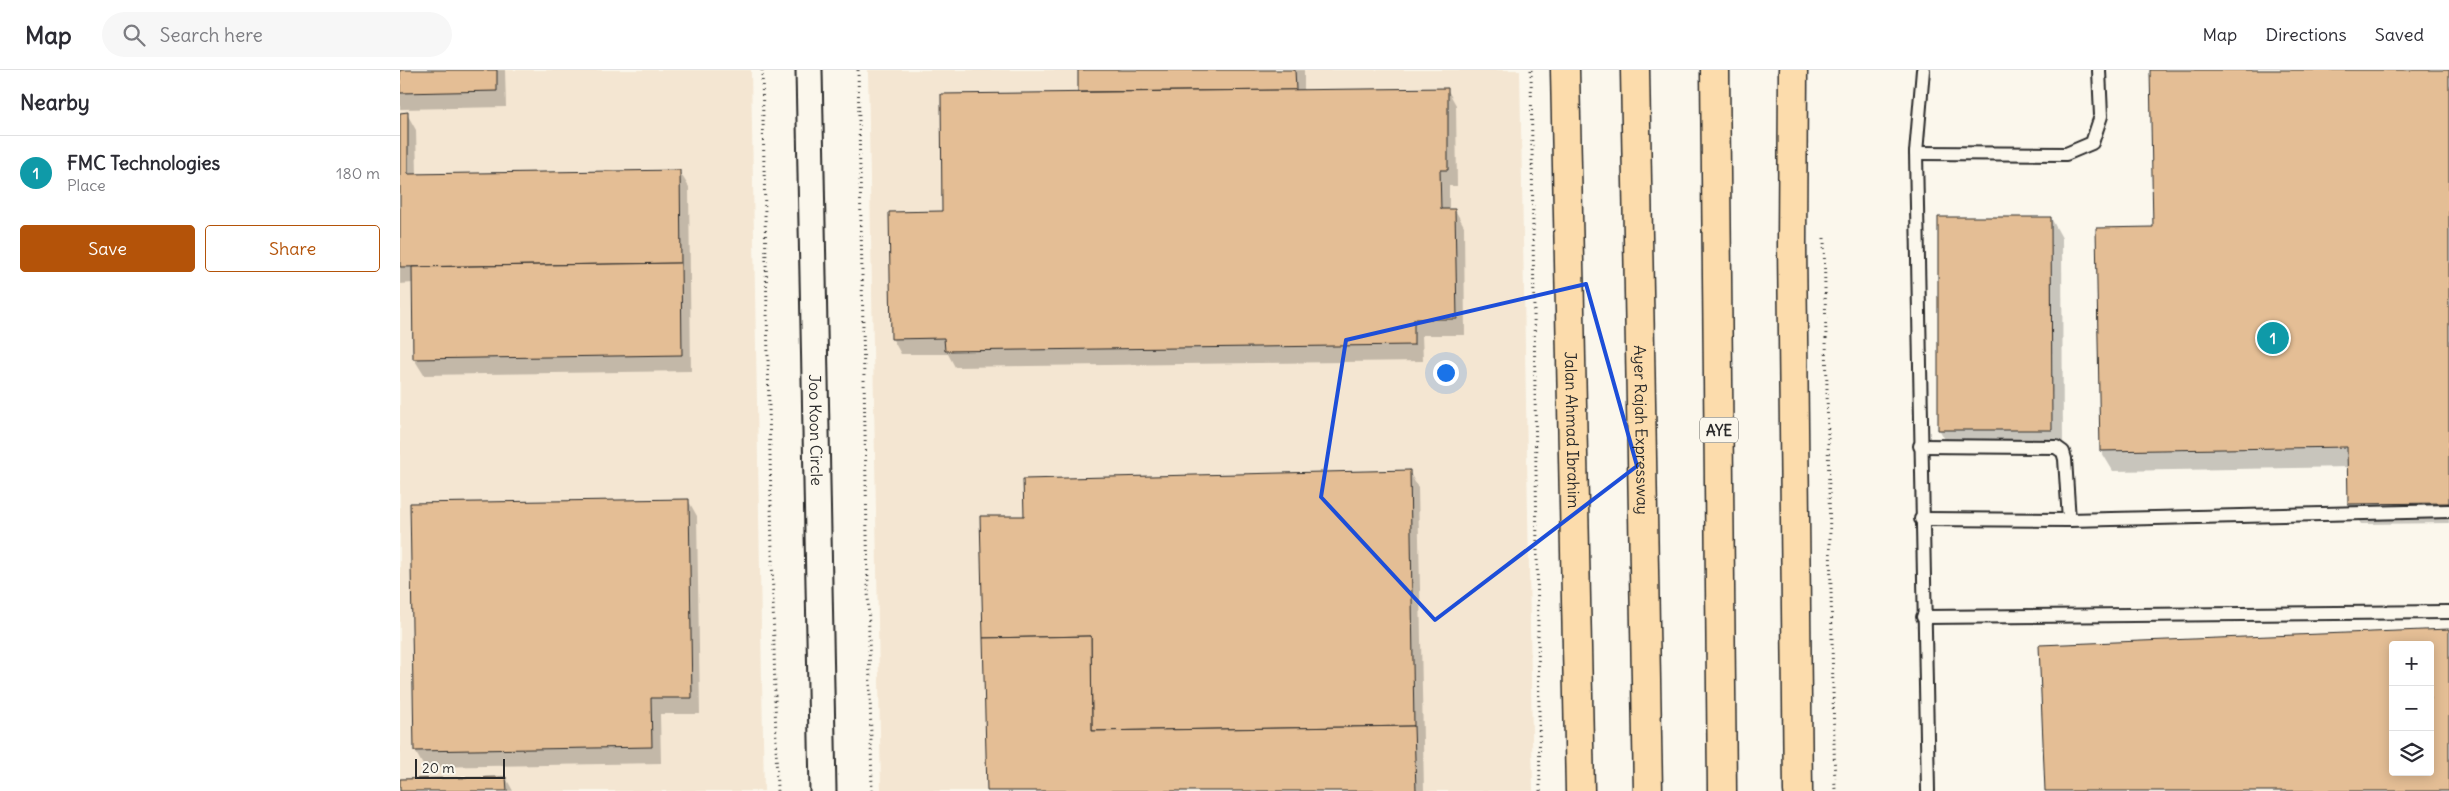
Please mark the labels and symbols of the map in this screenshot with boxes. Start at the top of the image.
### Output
pin: 1 [2257,319,2289,357]
street label: Ayer Rajah Expressway [1630,345,1653,515]
street label: Jalan Ahmad Ibrahim [1561,351,1584,509]
your location [1433,360,1459,386]
street label: Joo Koon Circle [805,374,827,486]
road number: AYE [1700,418,1738,442]
scale bar [415,756,505,779]

